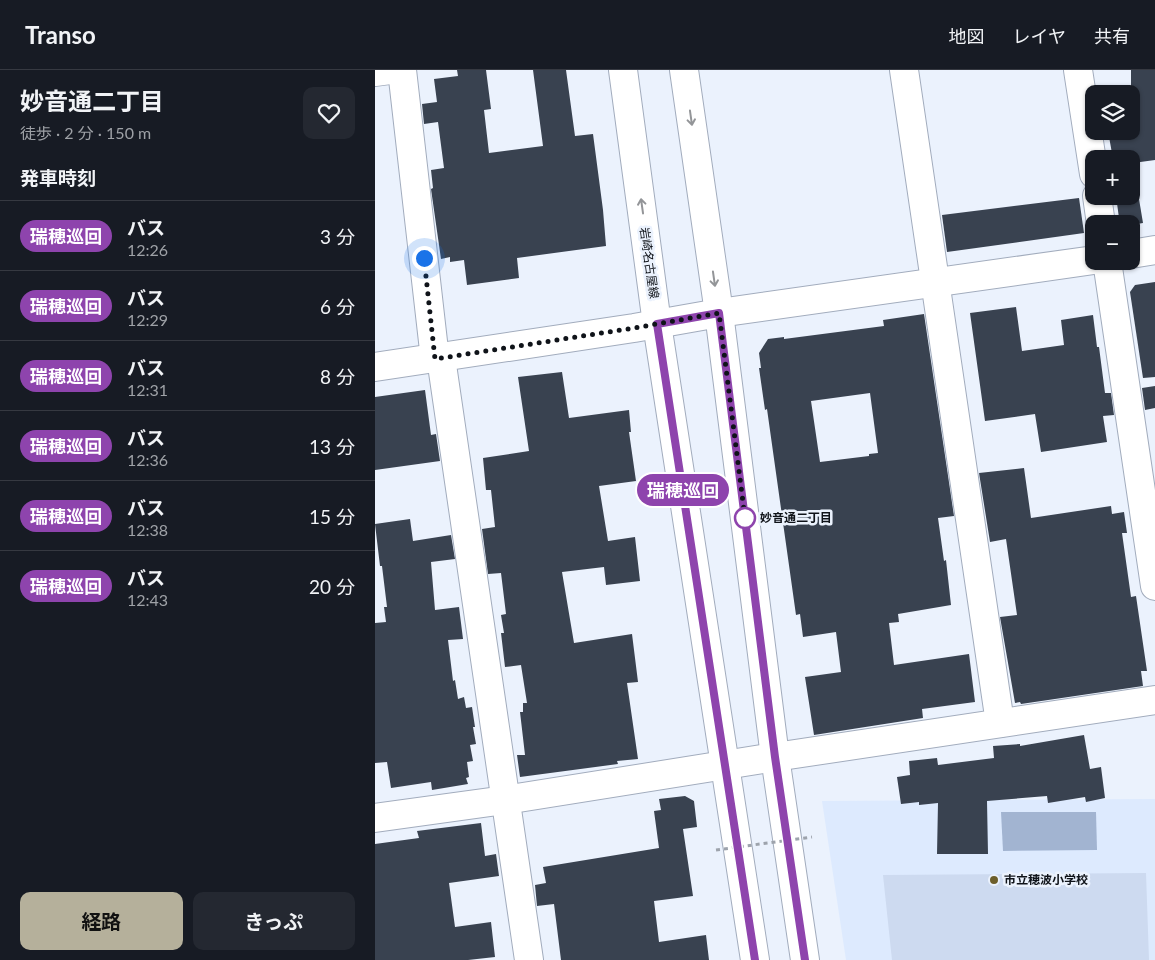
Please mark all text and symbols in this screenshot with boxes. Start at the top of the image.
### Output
text: Transo [25,20,96,49]
text: 地図 [949,25,985,47]
text: レイヤ [1013,25,1066,47]
text: 共有 [1094,25,1130,47]
map controls [1085,85,1140,270]
button: layers [1085,85,1140,140]
text: 妙音通二丁目 [20,86,164,115]
button: heart [303,87,355,139]
one-way arrow [686,110,696,126]
text: 徒歩 · 2 分 · 150 m [20,123,151,142]
button: + [1085,150,1140,205]
text: 発車時刻 [20,166,96,189]
one-way arrow [636,198,646,214]
button: − [1085,215,1140,270]
text: バス [127,216,165,239]
text: 瑞穂巡回 [30,225,102,247]
text: 3 分 [320,225,355,248]
street label: 岩崎名古屋線 [637,226,662,300]
text: 12:26 [127,240,168,259]
your location [412,246,437,271]
one-way arrow [709,271,719,287]
text: バス [127,286,165,309]
text: 瑞穂巡回 [30,295,102,317]
text: 6 分 [320,295,355,318]
text: 12:29 [127,310,168,329]
text: バス [127,356,165,379]
text: 瑞穂巡回 [30,365,102,387]
text: 8 分 [320,365,355,388]
text: 12:31 [127,380,168,399]
text: バス [127,426,165,449]
text: 瑞穂巡回 [30,435,102,457]
text: 13 分 [309,435,355,458]
text: 12:36 [127,450,168,469]
line badge: 瑞穂巡回 [648,474,718,506]
text: 瑞穂巡回 [647,479,719,501]
text: バス [127,496,165,519]
text: 瑞穂巡回 [30,505,102,527]
text: 15 分 [309,505,355,528]
marker: 妙音通二丁目 [734,507,756,529]
place label: 妙音通二丁目 [760,510,832,525]
text: 12:38 [127,520,168,539]
text: バス [127,566,165,589]
text: 瑞穂巡回 [30,575,102,597]
text: 20 分 [309,575,355,598]
text: 12:43 [127,590,168,609]
place label: 市立穂波小学校 [1004,872,1088,887]
marker: 市立穂波小学校 [988,874,1000,886]
button: 経路 [20,892,183,950]
button: きっぷ [193,892,355,950]

